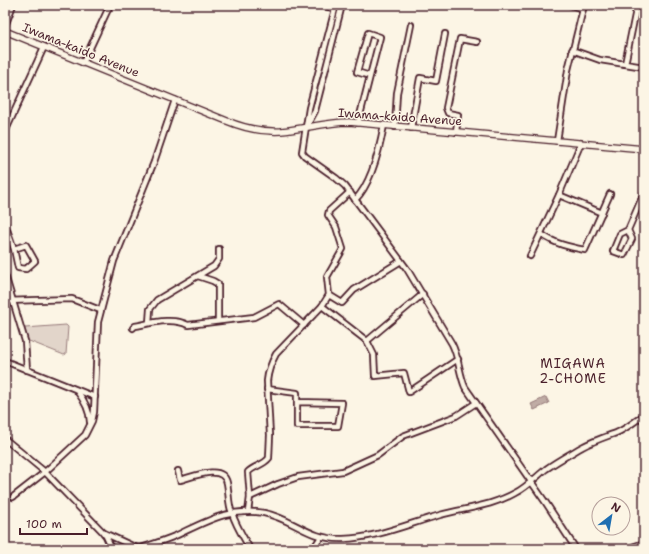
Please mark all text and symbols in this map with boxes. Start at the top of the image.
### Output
street label: Iwama-kaido Avenue [20,19,142,81]
street label: Iwama-kaido Avenue [337,105,463,129]
district label: MIGAWA 2-CHOME [539,355,607,387]
north arrow [591,496,631,536]
text: N [608,499,624,517]
scale bar [20,510,87,536]
text: 100 m [26,516,62,532]

